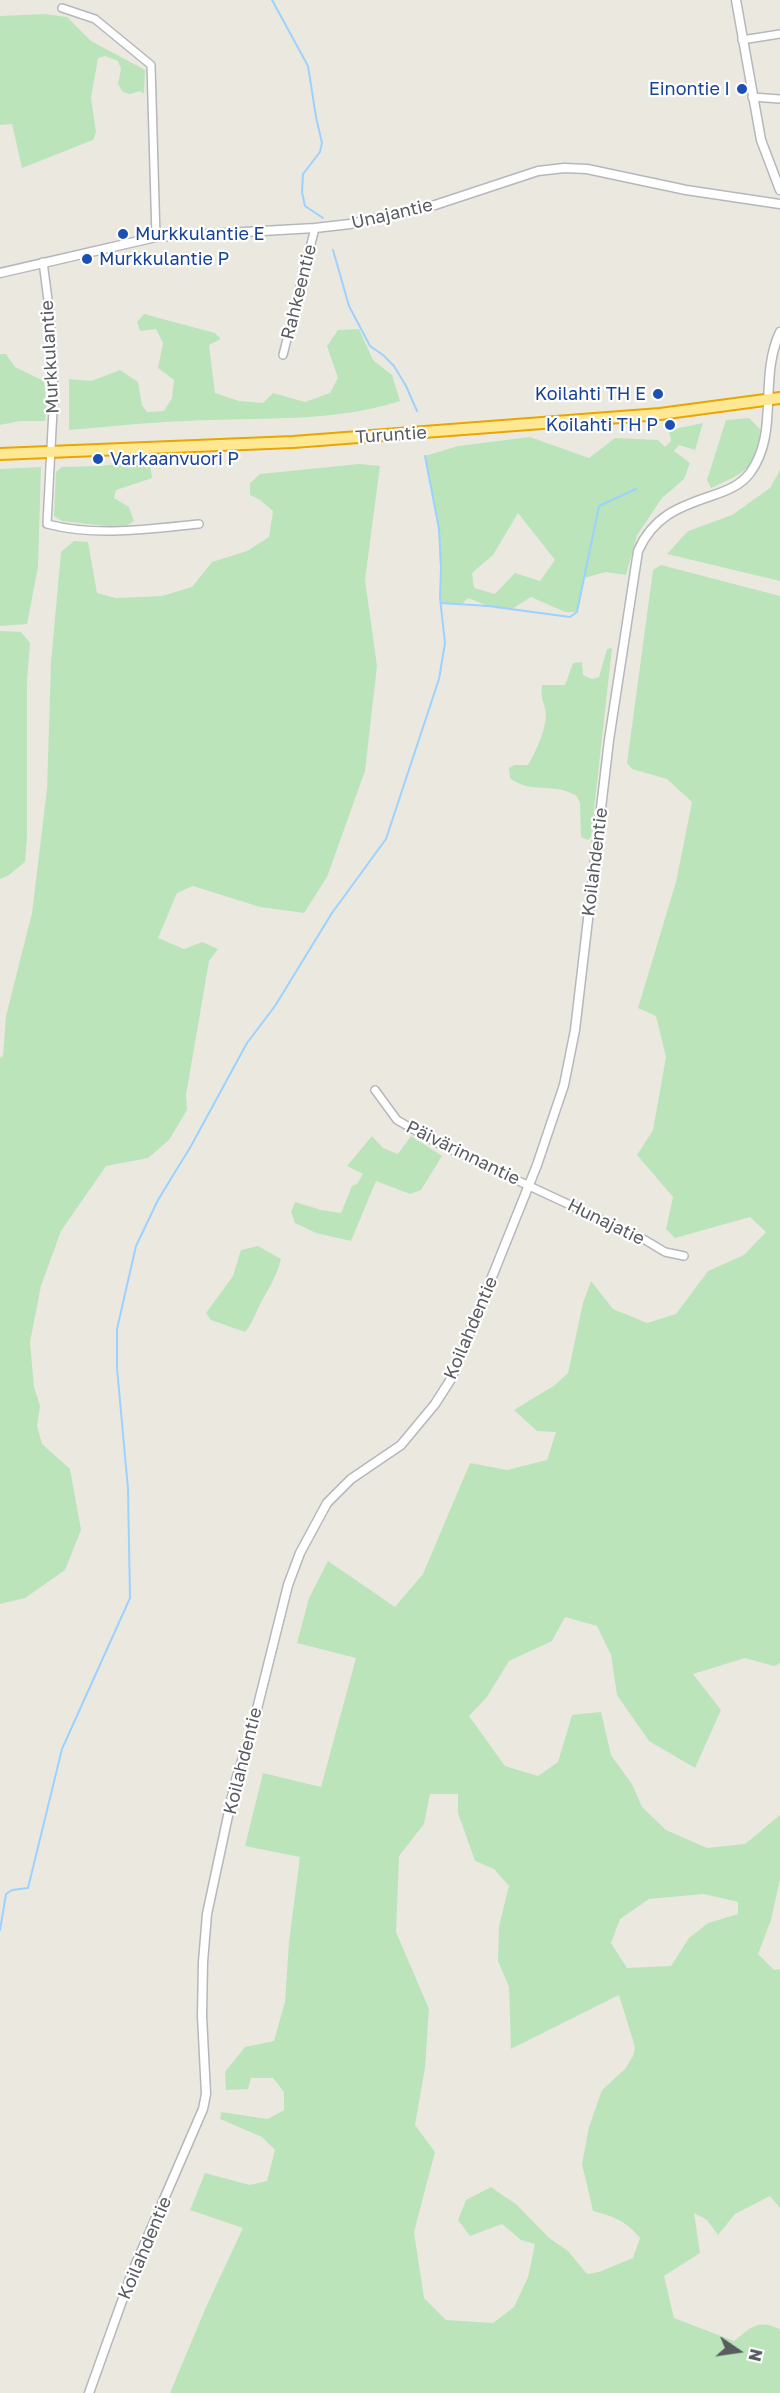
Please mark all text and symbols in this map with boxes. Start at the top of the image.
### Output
place label: Einontie I [649,78,730,100]
marker: Einontie I [735,82,749,96]
street label: Unajantie [349,194,435,234]
place label: Murkkulantie E [135,223,264,245]
marker: Murkkulantie E [116,227,130,241]
street label: Rahkeentie [277,242,321,342]
place label: Murkkulantie P [99,248,229,270]
marker: Murkkulantie P [80,252,94,266]
street label: Murkkulantie [36,300,64,414]
place label: Koilahti TH E [535,383,646,405]
marker: Koilahti TH E [651,387,665,401]
place label: Koilahti TH P [546,414,658,436]
marker: Koilahti TH P [663,418,677,432]
street label: Turuntie [354,422,428,448]
place label: Varkaanvuori P [110,448,239,470]
marker: Varkaanvuori P [91,452,105,466]
street label: Koilahdentie [578,806,612,918]
street label: Päivärinnantie [403,1116,523,1190]
street label: Hunajatie [564,1194,648,1250]
street label: Koilahdentie [440,1273,502,1383]
street label: Koilahdentie [219,1705,267,1817]
street label: Koilahdentie [114,2193,176,2303]
north arrow [708,2321,768,2381]
text: N [744,2347,767,2363]

